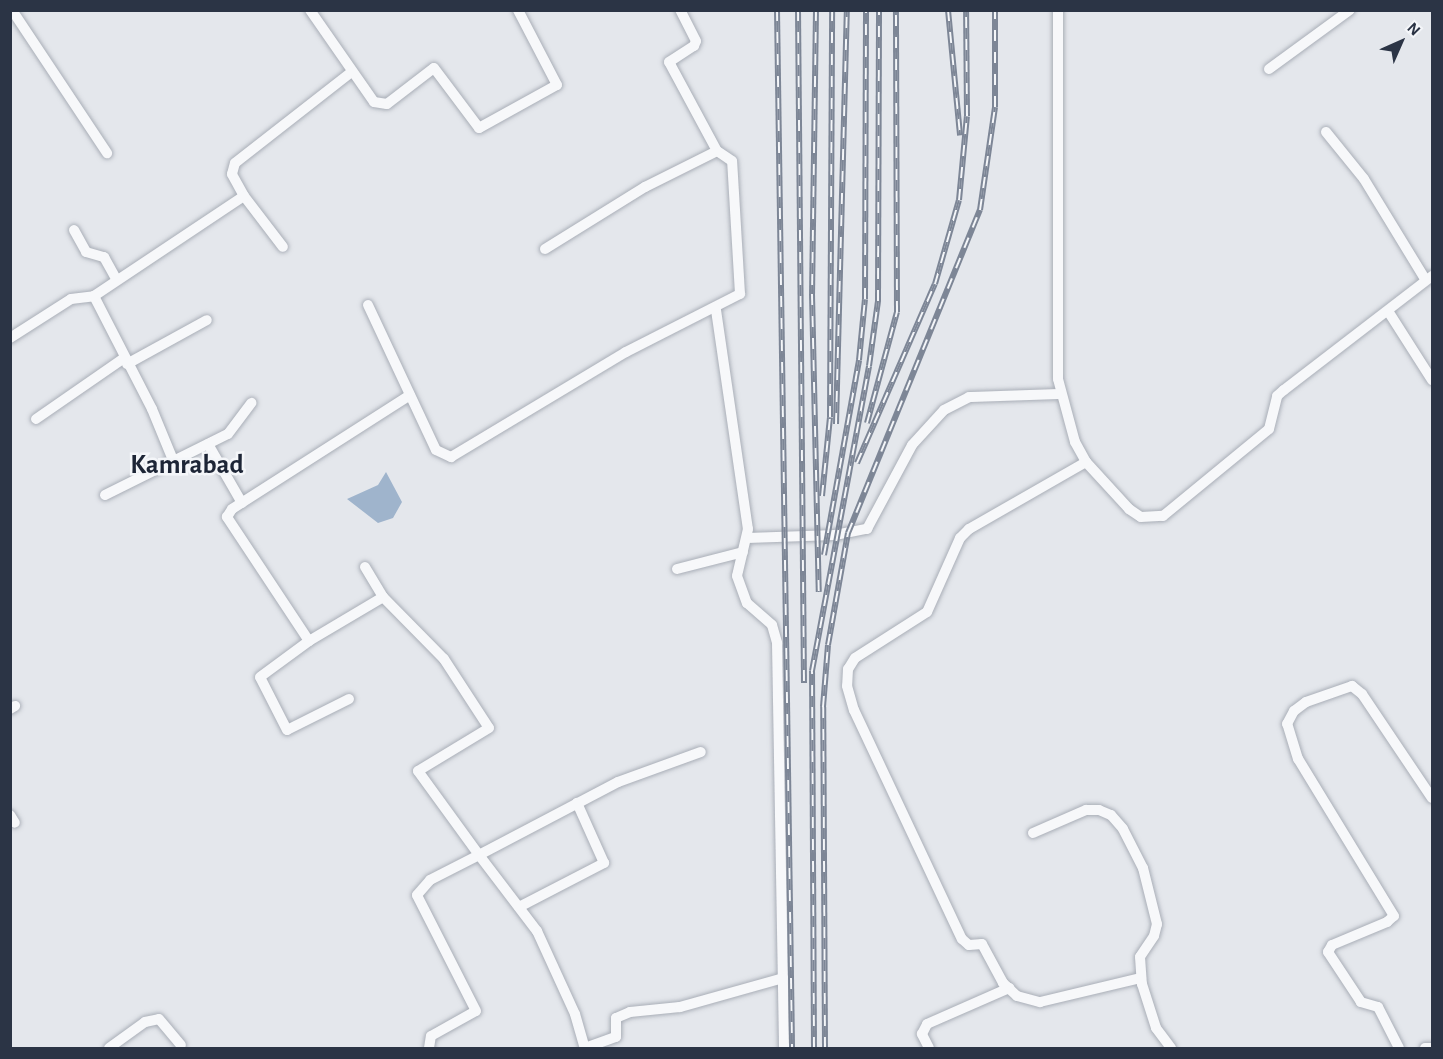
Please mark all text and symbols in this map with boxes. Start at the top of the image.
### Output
north arrow [1371,12,1431,72]
text: N [1404,20,1423,39]
district label: Kamrabad [130,449,244,481]

